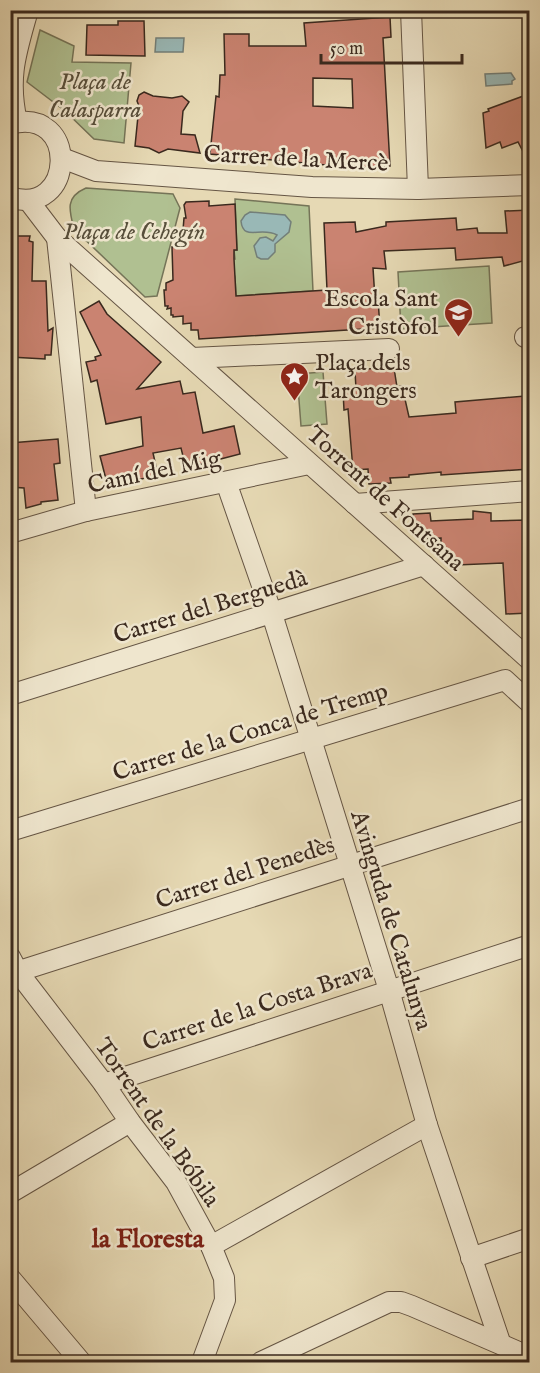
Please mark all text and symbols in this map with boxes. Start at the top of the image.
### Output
scale bar [321,27,462,65]
text: 50 m [330,38,363,61]
park label: Plaça de Calasparra [49,67,141,126]
street label: Carrer de la Mercè [203,139,389,180]
park label: Plaça de Cehegín [63,217,205,248]
place label: Escola Sant Cristòfol [324,284,438,343]
school or university icon: Escola Sant Cristòfol [443,296,475,338]
place label: Plaça dels Tarongers [315,348,417,407]
place icon: Plaça dels Tarongers [278,360,310,402]
street label: Torrent de Fontsana [299,420,471,579]
street label: Camí del Mig [85,443,225,502]
street label: Carrer del Berguedà [110,563,312,652]
street label: Carrer de la Conca de Tremp [109,676,392,789]
street label: Avinguda de Catalunya [342,806,439,1035]
street label: Carrer del Penedès [152,830,339,917]
street label: Carrer de la Costa Brava [139,955,377,1059]
street label: Torrent de la Bóbila [87,1032,227,1214]
district label: la Floresta [91,1223,205,1256]

